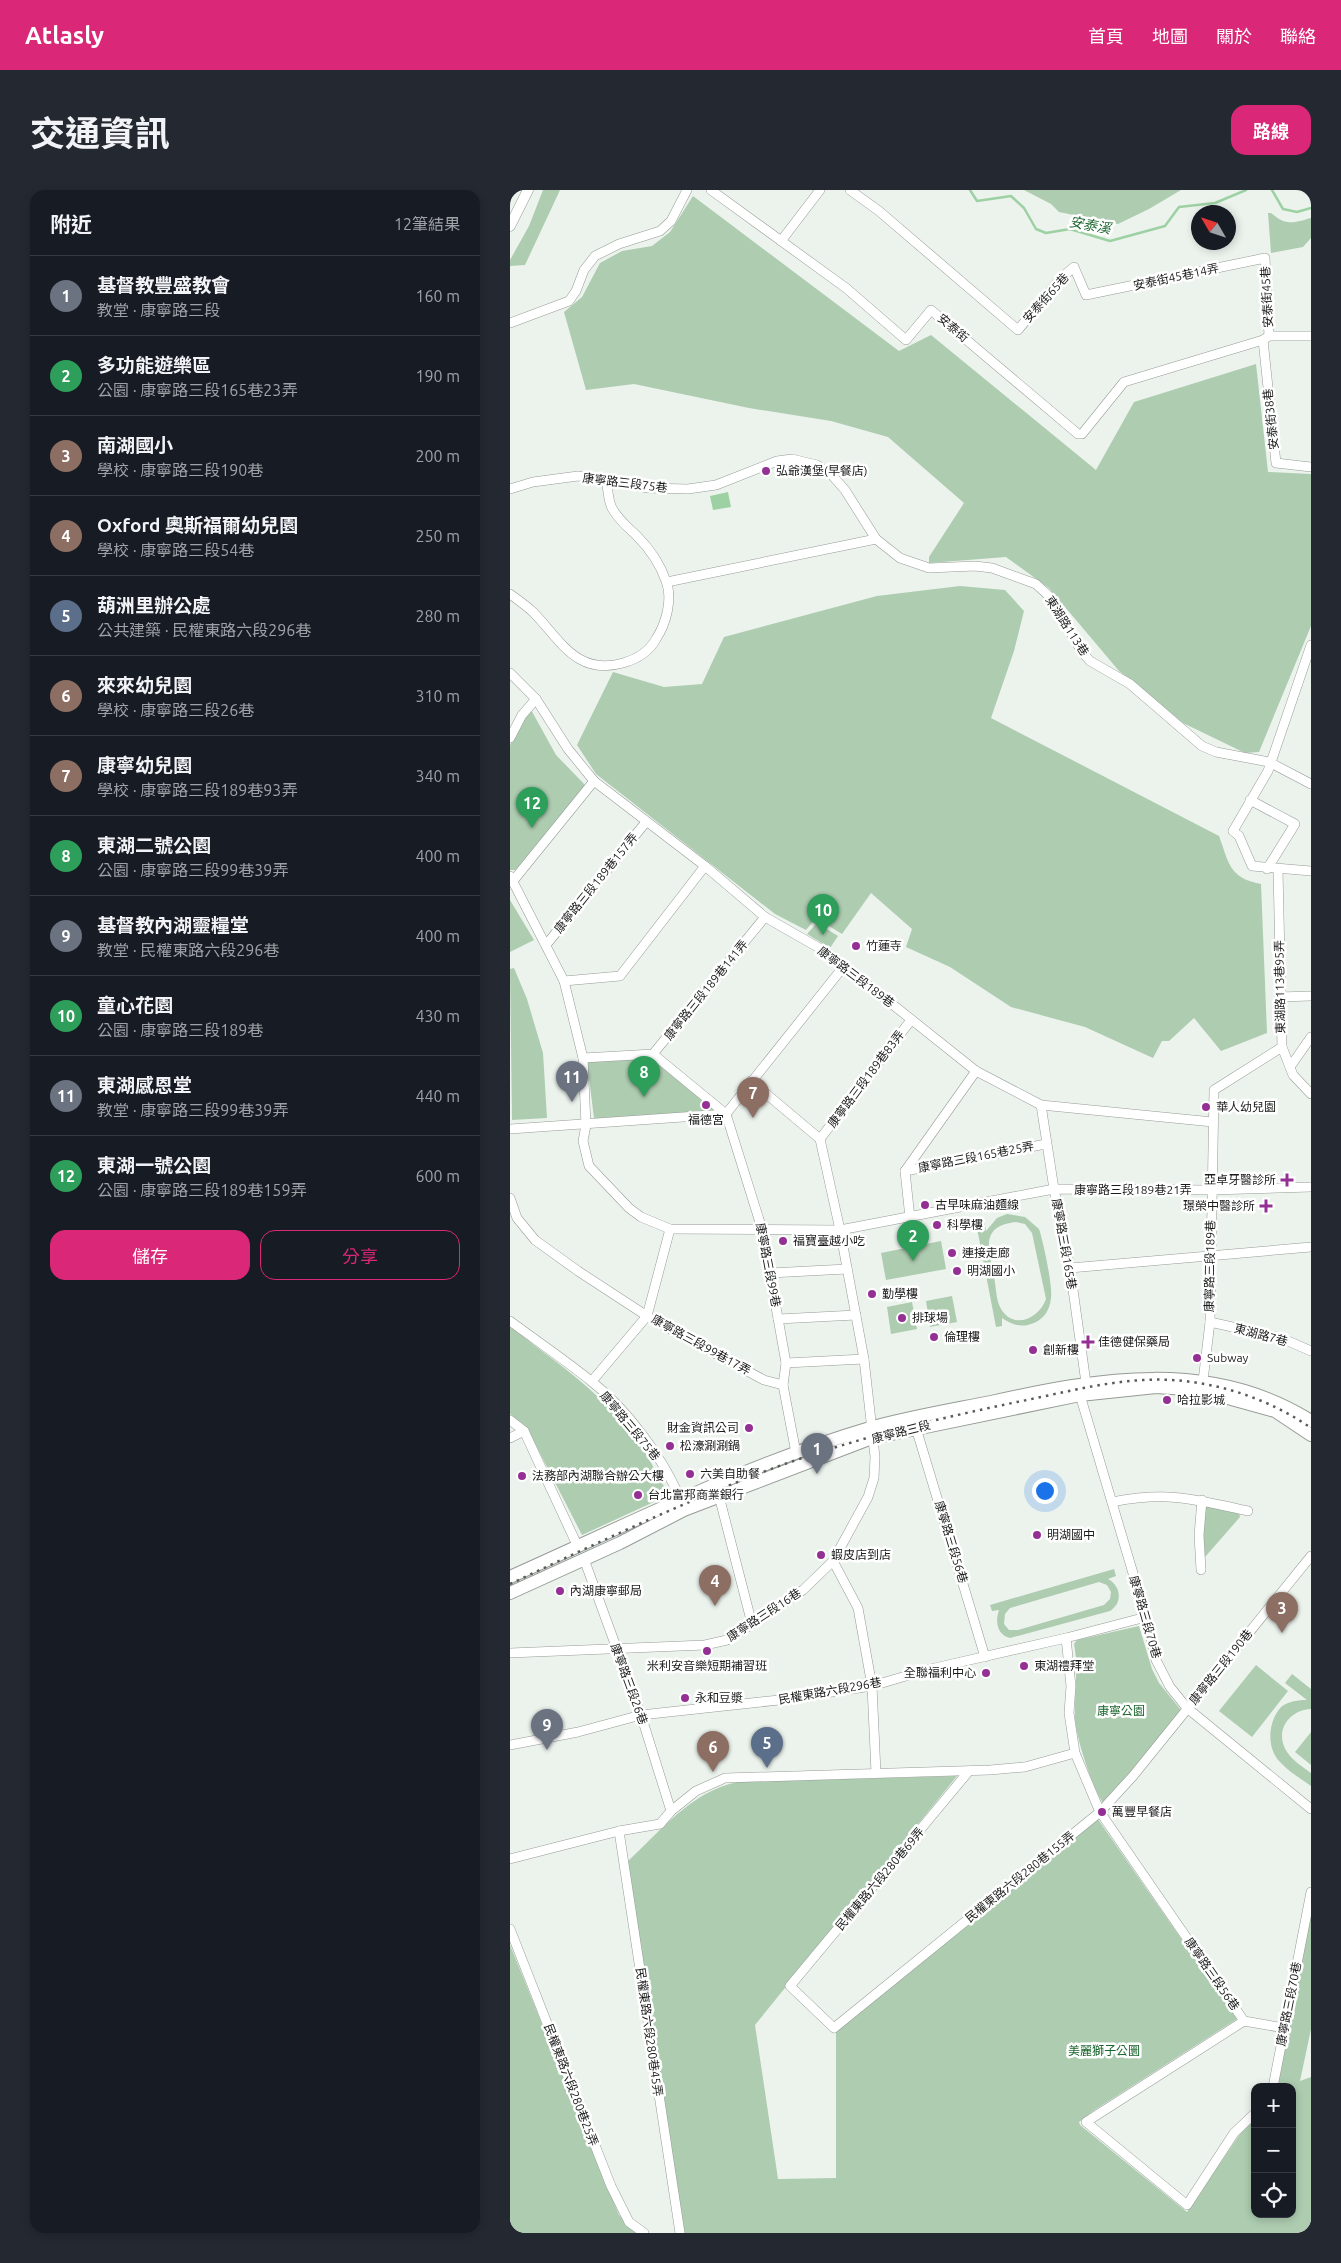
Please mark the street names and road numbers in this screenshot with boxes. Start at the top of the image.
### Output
street label: 安泰街45巷14弄 [1132,261,1220,292]
street label: 安泰街45巷 [1258,266,1275,328]
street label: 安泰街65巷 [1020,270,1071,325]
street label: 安泰街 [935,311,971,344]
street label: 安泰街38巷 [1261,388,1280,450]
street label: 康寧路三段75巷 [582,471,668,494]
street label: 東湖路113巷 [1043,594,1091,658]
street label: 康寧路三段189巷157弄 [551,830,640,935]
street label: 康寧路三段189巷141弄 [661,937,750,1042]
street label: 東湖路113巷95弄 [1272,940,1287,1034]
street label: 康寧路三段189巷 [816,944,897,1010]
street label: 康寧路三段189巷83弄 [825,1028,906,1130]
street label: 康寧路三段165巷25弄 [917,1139,1035,1174]
street label: 康寧路三段189巷21弄 [1074,1183,1192,1196]
street label: 康寧路三段165巷 [1050,1197,1079,1290]
street label: 康寧路三段189巷 [1202,1220,1217,1312]
street label: 康寧路三段99巷 [754,1222,783,1308]
street label: 康寧路三段99巷17弄 [650,1312,753,1377]
street label: 東湖路7巷 [1233,1321,1289,1348]
street label: 康寧路三段75巷 [598,1389,663,1463]
street label: 康寧路三段 [870,1418,932,1445]
street label: 康寧路三段56巷 [933,1499,970,1585]
street label: 康寧路三段70巷 [1127,1574,1164,1660]
street label: 康寧路三段16巷 [724,1586,803,1643]
street label: 康寧路三段190巷 [1187,1627,1255,1707]
street label: 康寧路三段26巷 [609,1641,650,1726]
street label: 民權東路六段296巷 [777,1675,882,1706]
street label: 民權東路六段280巷69弄 [833,1825,926,1933]
street label: 民權東路六段280巷155弄 [963,1829,1077,1925]
street label: 康寧路三段56巷 [1183,1935,1242,2012]
street label: 康寧路三段70巷 [1274,1961,1303,2047]
street label: 民權東路六段280巷45弄 [634,1967,665,2097]
street label: 民權東路六段280巷25弄 [542,2022,601,2148]

